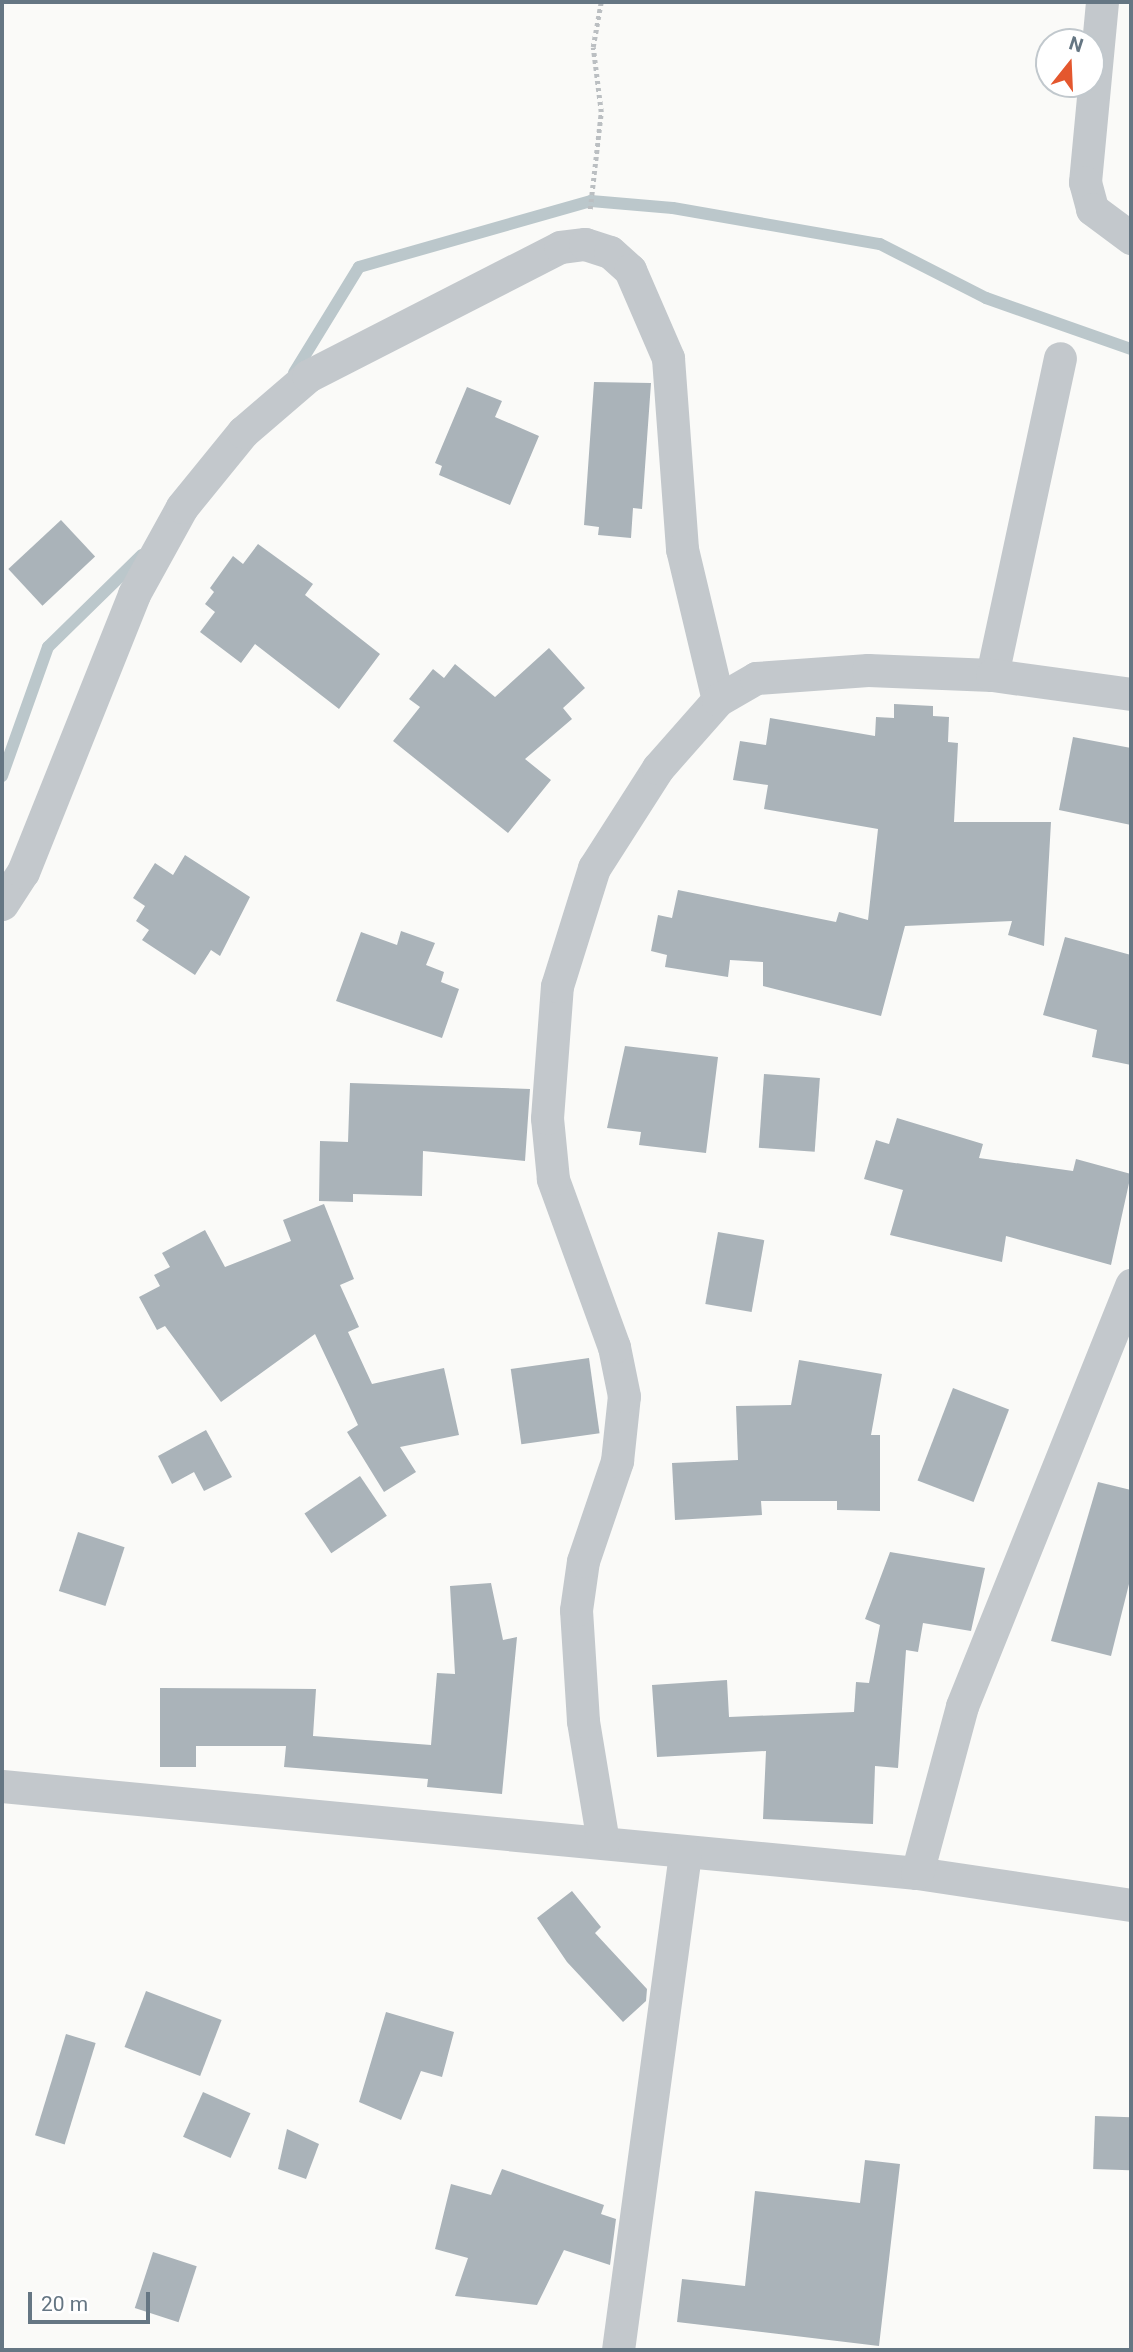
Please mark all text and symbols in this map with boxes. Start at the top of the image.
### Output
north arrow [1035,28,1105,98]
text: N [1066,31,1086,57]
scale bar [32,2278,154,2322]
text: 20 m [41,2292,88,2316]

